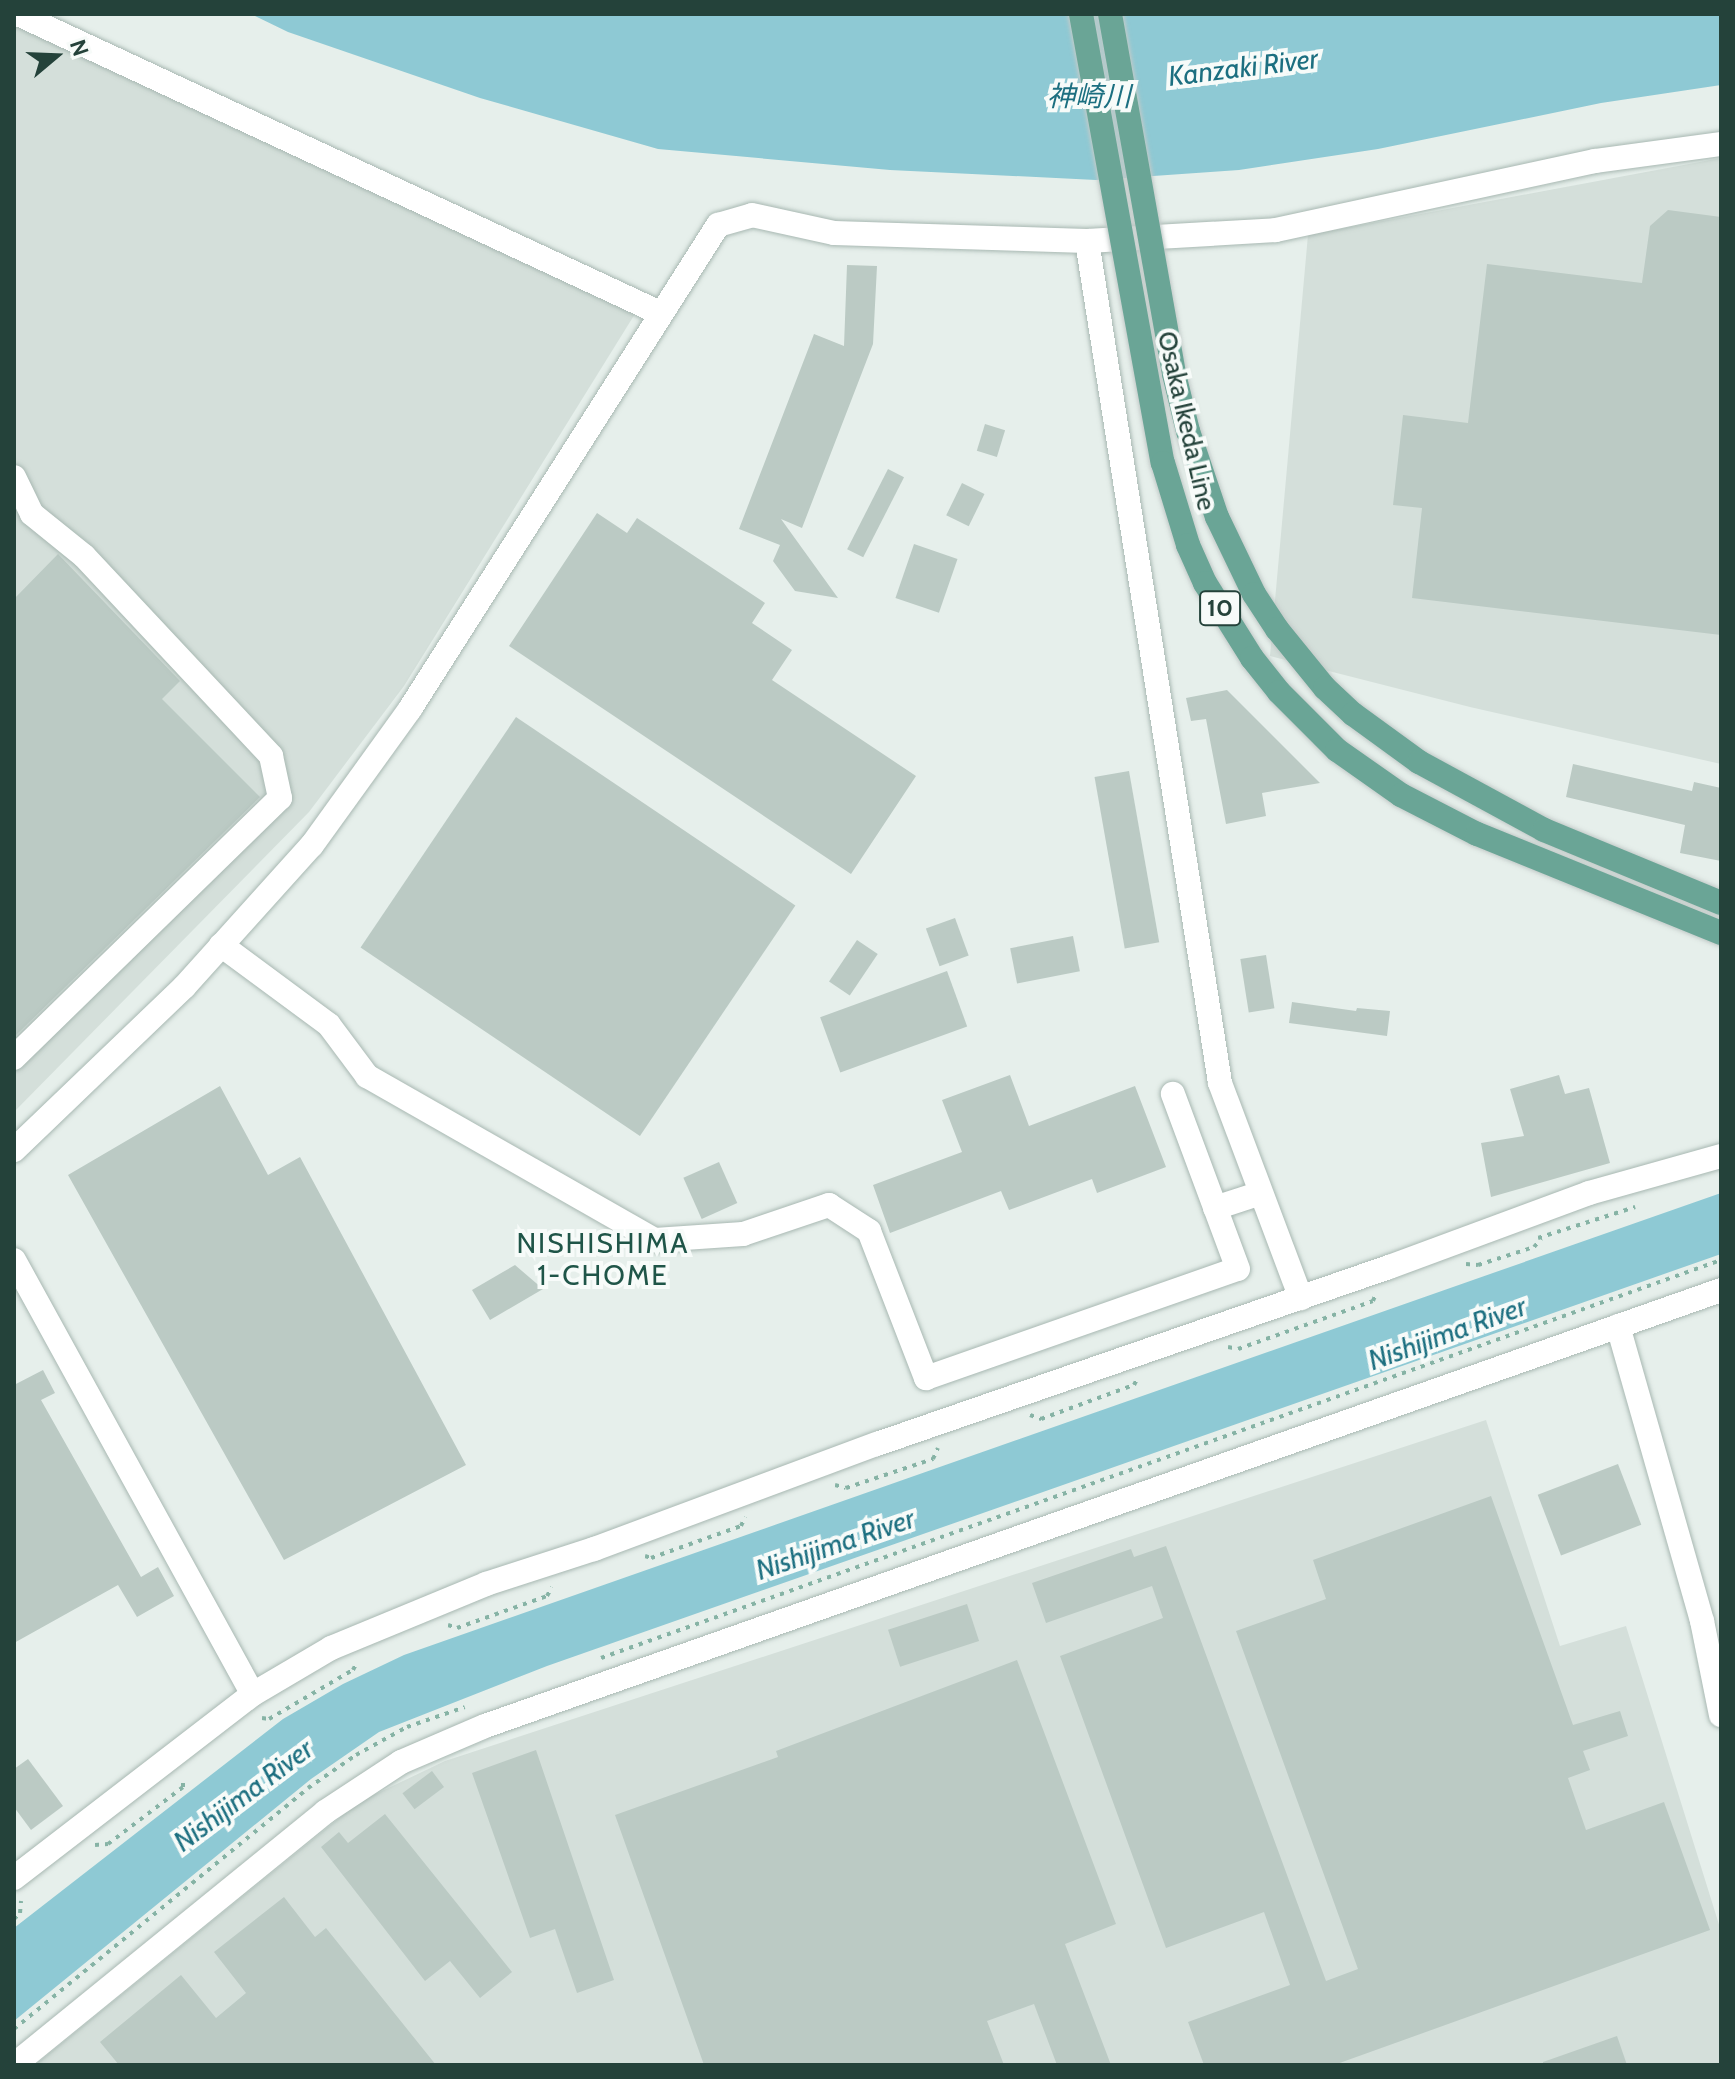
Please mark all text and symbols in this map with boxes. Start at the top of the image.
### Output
north arrow [16,16,96,96]
text: N [64,36,94,60]
water label: Kanzaki River [1166,41,1320,93]
water label: 神崎川 [1047,79,1131,113]
street label: Osaka Ikeda Line [1150,328,1222,514]
road number: 10 [1198,588,1242,628]
district label: NISHISHIMA 1-CHOME [516,1226,690,1292]
water label: Nishijima River [1364,1289,1530,1377]
water label: Nishijima River [751,1501,919,1587]
water label: Nishijima River [167,1732,319,1858]

